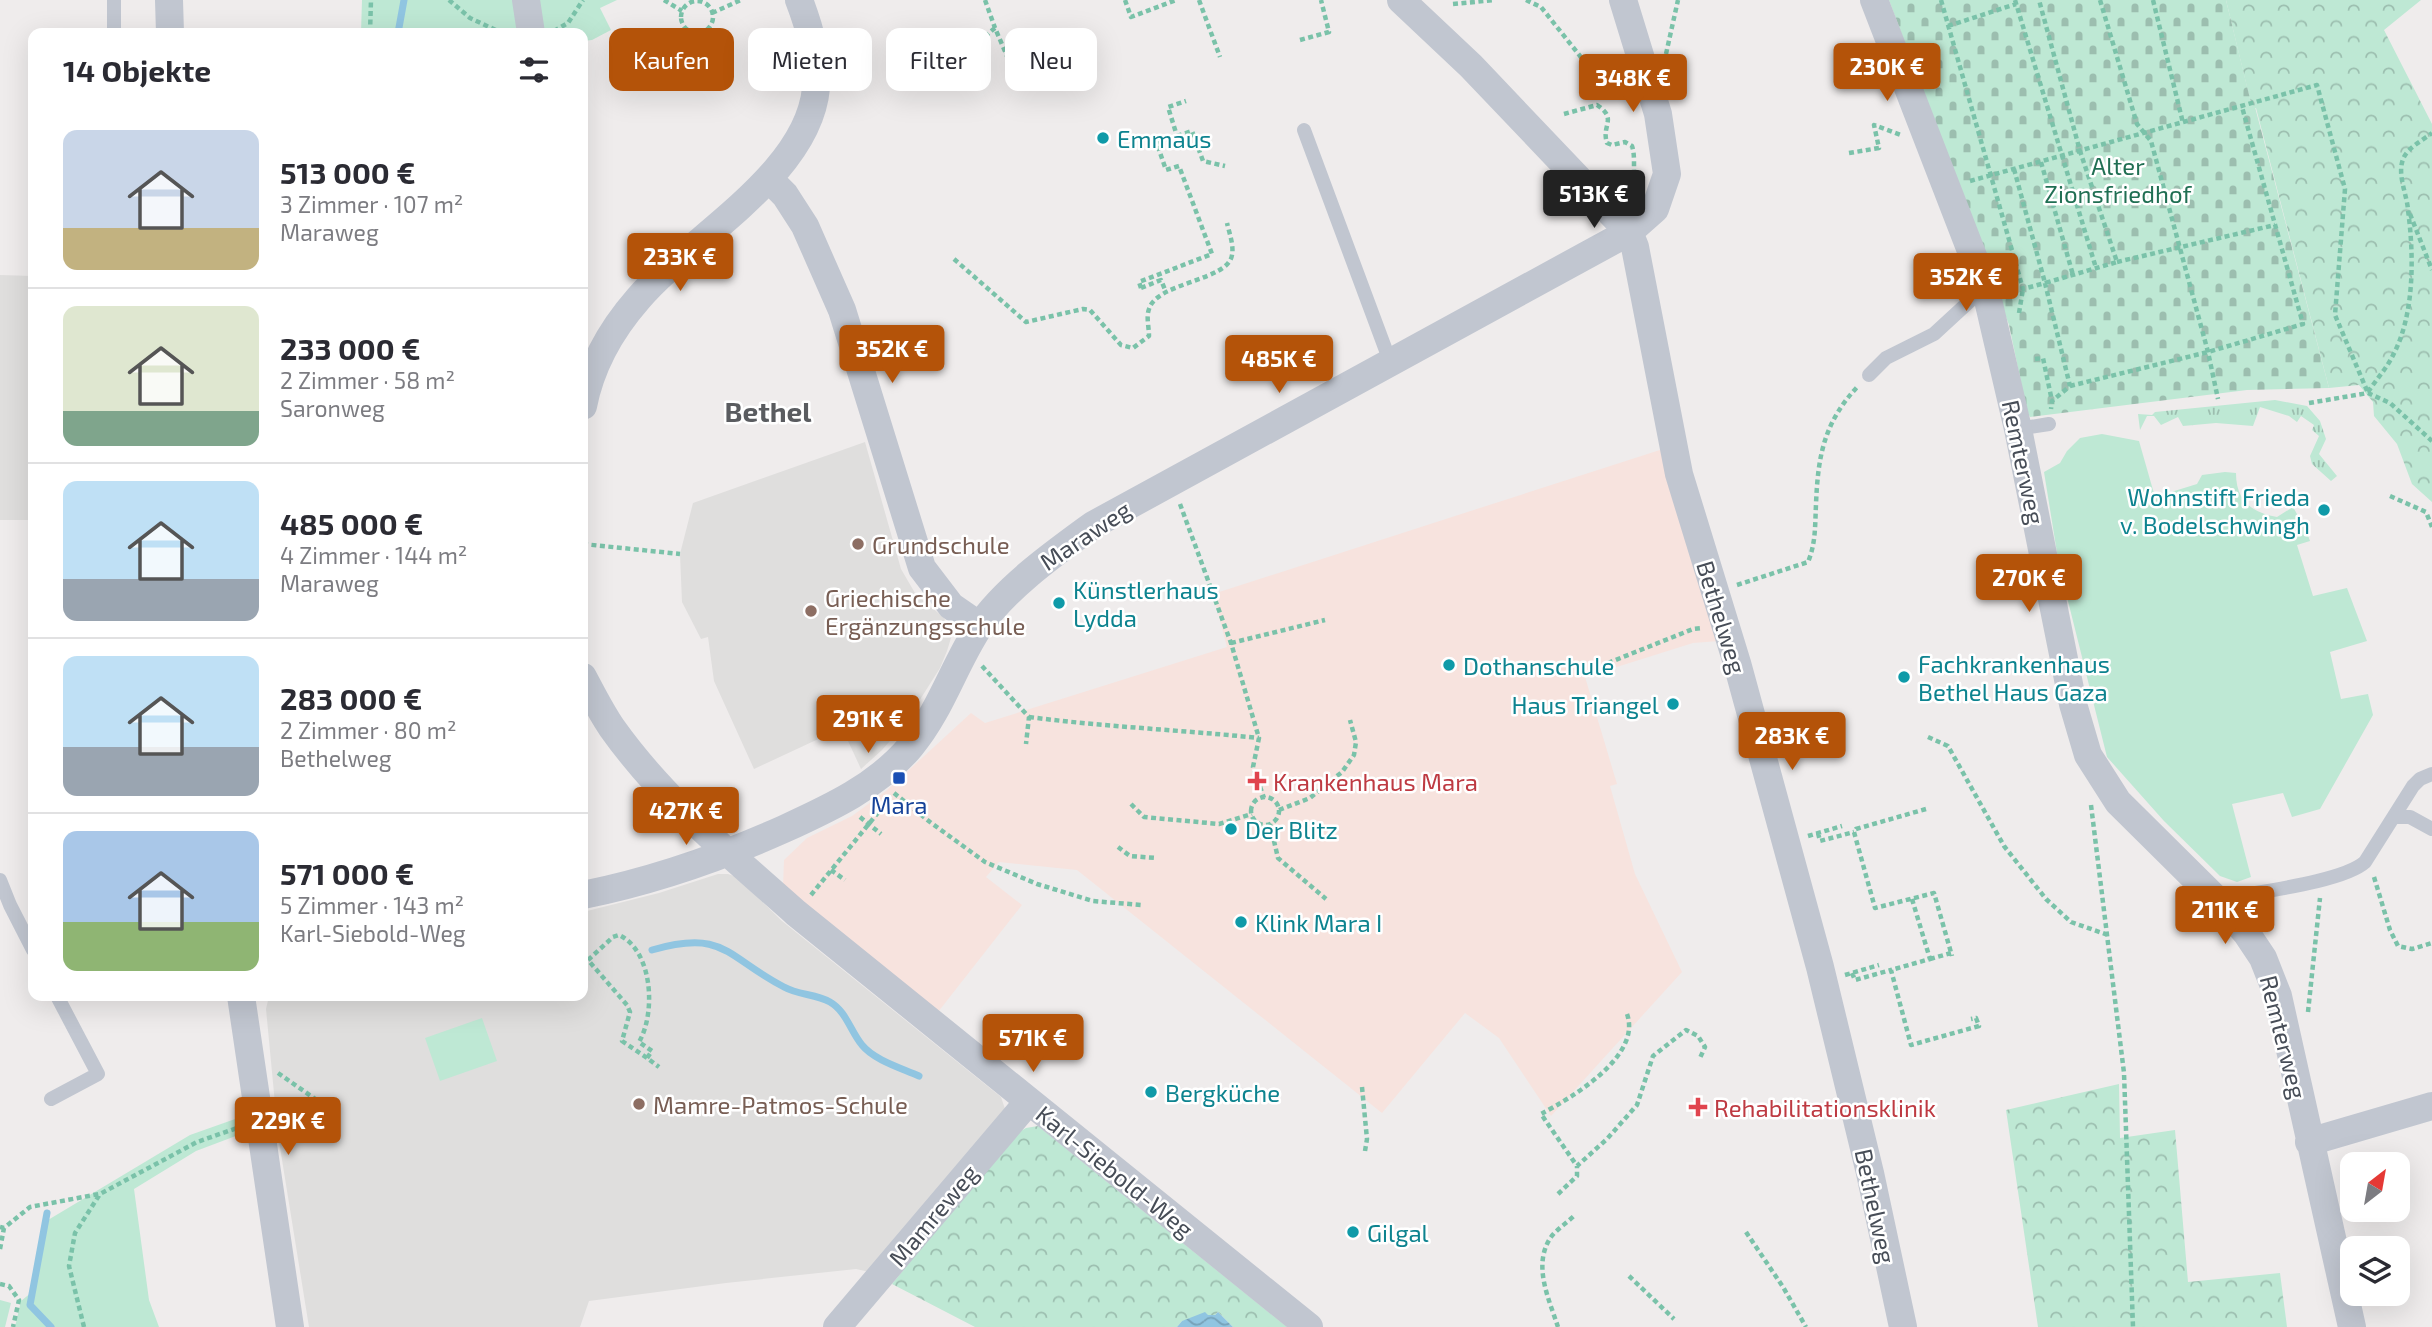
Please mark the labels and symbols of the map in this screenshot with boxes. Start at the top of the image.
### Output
pin: 230K € [1830,43,1944,103]
pin: 348K € [1576,54,1690,114]
place label: Emmaus [1117,124,1212,153]
marker: Emmaus [1095,130,1111,146]
park label: Alter Zionsfriedhof [2044,151,2193,208]
pin: 513K € [1537,170,1651,230]
pin: 233K € [623,233,737,293]
pin: 352K € [1909,254,2023,313]
pin: 352K € [835,326,949,385]
pin: 485K € [1222,336,1336,395]
district label: Bethel [725,394,812,428]
street label: Remterweg [1997,397,2051,527]
place label: Wohnstift Frieda v. Bodelschwingh [2120,482,2310,539]
street label: Maraweg [1034,494,1136,576]
marker: Wohnstift Frieda v. Bodelschwingh [2316,502,2332,518]
place label: Grundschule [872,530,1010,559]
marker: Grundschule [850,536,866,552]
pin: 270K € [1972,554,2086,614]
street label: Bethelweg [1691,557,1753,677]
place label: Künstlerhaus Lydda [1073,575,1219,632]
place label: Griechische Ergänzungsschule [825,583,1025,640]
marker: Künstlerhaus Lydda [1051,595,1067,611]
marker: Griechische Ergänzungsschule [803,603,819,619]
place label: Fachkrankenhaus Bethel Haus Gaza [1918,649,2110,706]
place label: Dothanschule [1463,651,1614,680]
marker: Dothanschule [1441,657,1457,673]
marker: Fachkrankenhaus Bethel Haus Gaza [1896,669,1912,685]
place label: Haus Triangel [1511,690,1659,719]
pin: 291K € [811,696,925,755]
marker: Haus Triangel [1665,696,1681,712]
pin: 283K € [1735,712,1849,772]
place label: Krankenhaus Mara [1273,767,1478,796]
marker: Mara [891,770,907,786]
marker: Krankenhaus Mara [1247,771,1267,791]
pin: 427K € [629,788,743,847]
place label: Mara [870,790,928,819]
place label: Der Blitz [1245,815,1338,844]
marker: Der Blitz [1223,821,1239,837]
pin: 211K € [2168,886,2282,946]
place label: Klink Mara I [1255,908,1382,937]
marker: Klink Mara I [1233,914,1249,930]
street label: Remterweg [2255,972,2313,1102]
pin: 571K € [976,1014,1090,1074]
place label: Bergküche [1165,1078,1280,1107]
marker: Bergküche [1143,1084,1159,1100]
place label: Mamre-Patmos-Schule [653,1090,908,1119]
place label: Rehabilitationsklinik [1714,1093,1936,1122]
marker: Mamre-Patmos-Schule [631,1096,647,1112]
marker: Rehabilitationsklinik [1688,1097,1708,1117]
pin: 229K € [231,1098,345,1157]
street label: Karl-Siebold-Weg [1031,1099,1199,1243]
street label: Bethelweg [1850,1146,1902,1266]
north arrow [2340,1152,2410,1222]
street label: Mamreweg [882,1158,984,1272]
place label: Gilgal [1367,1218,1429,1247]
marker: Gilgal [1345,1224,1361,1240]

